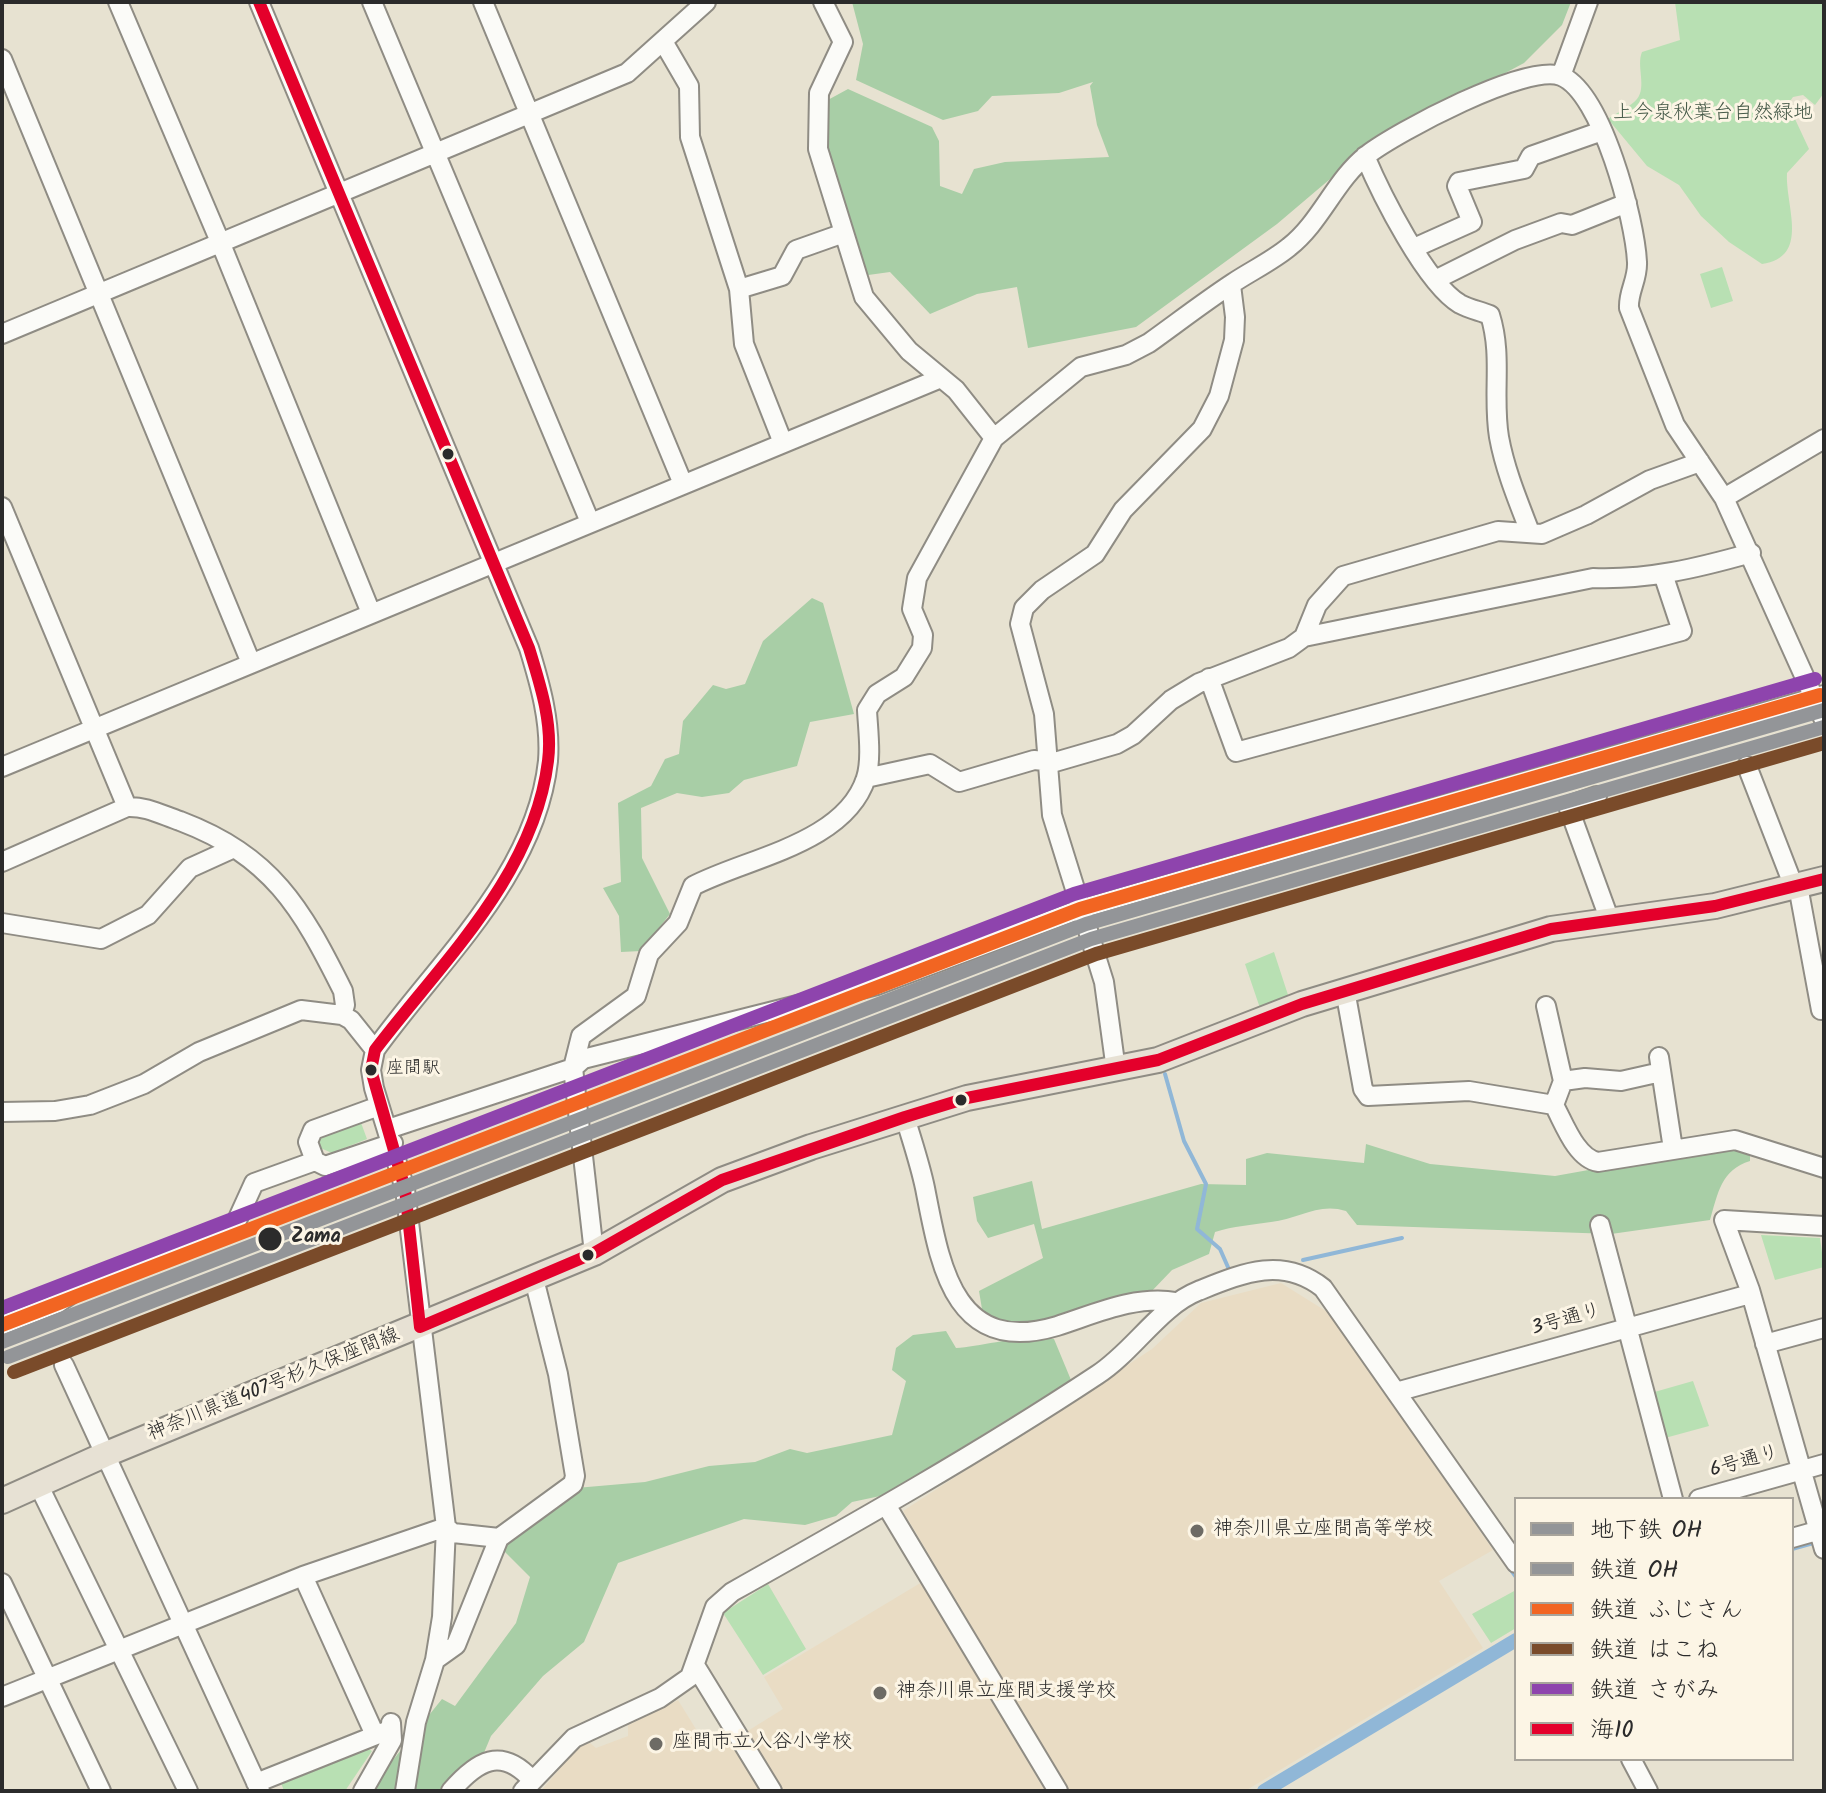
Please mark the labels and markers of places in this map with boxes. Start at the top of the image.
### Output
unlabelled marker [440,446,456,462]
place label: 座間駅 [386,1059,440,1081]
marker: 座間駅 [363,1062,379,1078]
unlabelled marker [953,1092,969,1108]
marker: Zama [256,1225,284,1253]
place label: Zama [291,1227,341,1251]
unlabelled marker [580,1247,596,1263]
place label: 神奈川県立座間高等学校 [1213,1519,1433,1543]
marker: 神奈川県立座間高等学校 [1188,1522,1206,1540]
place label: 神奈川県立座間支援学校 [896,1681,1116,1705]
marker: 神奈川県立座間支援学校 [871,1684,889,1702]
place label: 座間市立入谷小学校 [672,1732,852,1756]
marker: 座間市立入谷小学校 [647,1735,665,1753]

